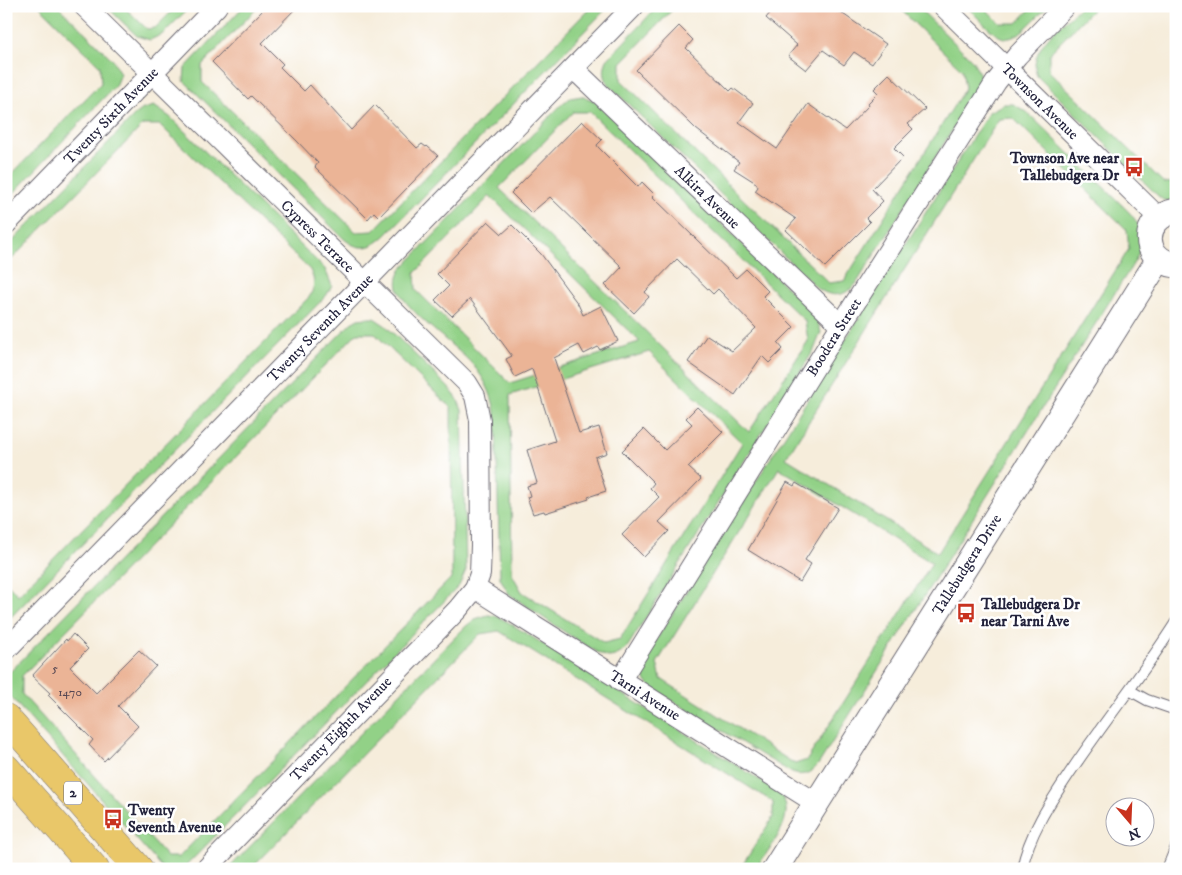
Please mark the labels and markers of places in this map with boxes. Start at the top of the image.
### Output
place label: Townson Ave near Tallebudgera Dr [1009,149,1119,185]
bus stop icon: Townson Ave near Tallebudgera Dr [1123,156,1145,178]
place label: Tallebudgera Dr near Tarni Ave [980,595,1080,631]
bus stop icon: Tallebudgera Dr near Tarni Ave [955,602,977,624]
place label: Twenty Seventh Avenue [127,801,223,837]
bus stop icon: Twenty Seventh Avenue [102,808,124,830]

